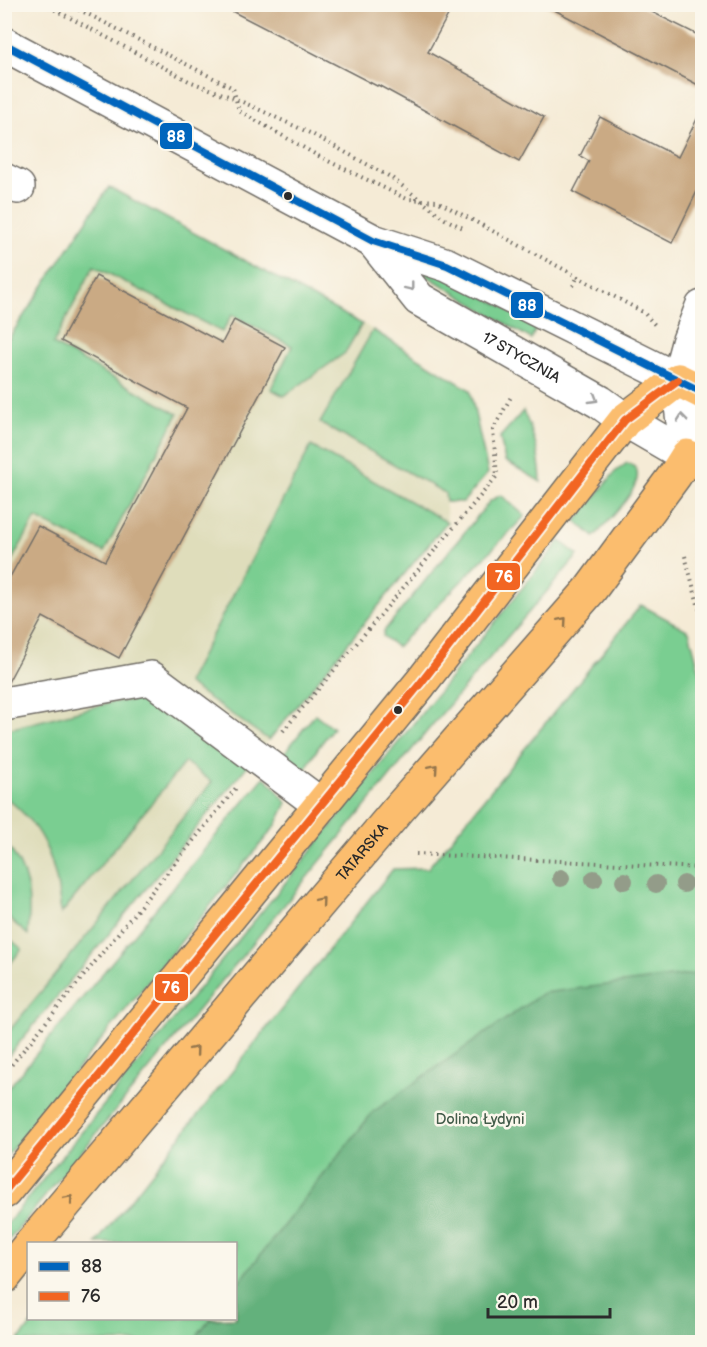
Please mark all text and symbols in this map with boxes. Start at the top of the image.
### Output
line badge: 88 [159,122,193,150]
text: 88 [166,128,186,147]
unlabelled marker [282,190,294,202]
one-way arrow [402,280,413,291]
line badge: 88 [510,291,544,319]
text: 88 [517,297,537,316]
street label: 17 STYCZNIA [479,328,564,388]
one-way arrow [588,391,598,403]
one-way arrow [676,413,689,422]
line badge: 76 [486,562,521,591]
text: 76 [495,568,514,587]
one-way arrow [556,617,567,628]
unlabelled marker [392,704,404,716]
one-way arrow [427,764,438,775]
street label: TATARSKA [332,819,393,885]
one-way arrow [313,897,324,908]
line badge: 76 [154,973,189,1002]
text: 76 [162,979,181,998]
one-way arrow [188,1046,199,1057]
park label: Dolina Łydyni [436,1110,524,1129]
one-way arrow [62,1195,73,1206]
legend [27,1242,237,1320]
text: 88 [81,1256,102,1277]
scale bar [488,1281,610,1319]
text: 76 [81,1286,101,1307]
text: 20 m [497,1292,538,1313]

